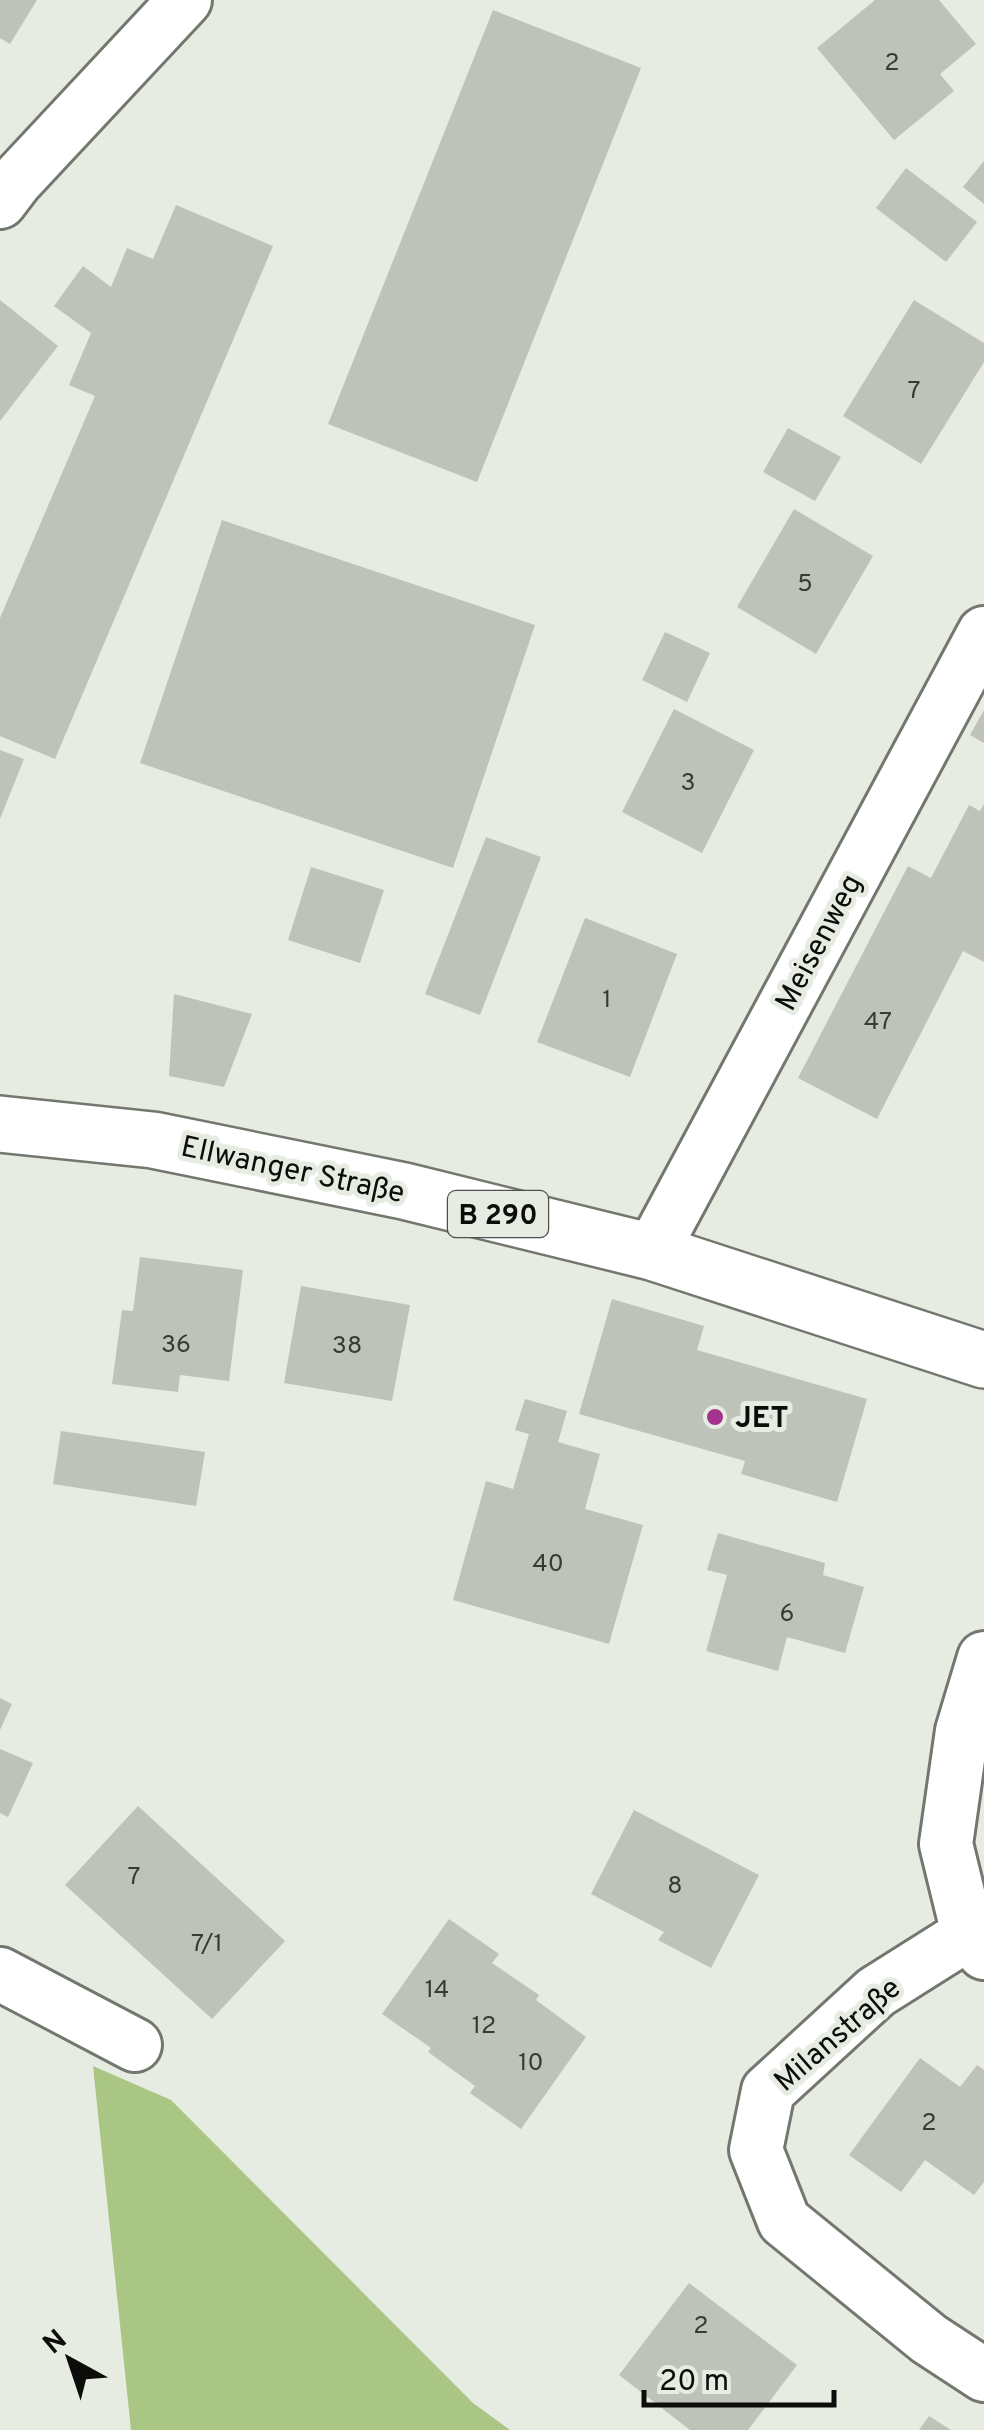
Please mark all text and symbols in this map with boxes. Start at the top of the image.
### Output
house number: 2 [884,48,900,80]
house number: 7 [907,376,921,408]
house number: 5 [797,569,813,601]
house number: 3 [680,768,696,800]
street label: Meisenweg [769,869,872,1018]
house number: 1 [602,985,612,1017]
house number: 47 [864,1007,892,1039]
street label: Ellwanger Straße [177,1130,408,1213]
road number: B 290 [448,1191,548,1237]
house number: 36 [161,1330,191,1362]
house number: 38 [332,1331,362,1363]
place label: JET [735,1401,789,1438]
marker: JET [704,1406,726,1428]
house number: 40 [532,1549,564,1581]
house number: 6 [780,1599,794,1631]
house number: 7 [127,1862,141,1894]
house number: 8 [667,1871,683,1903]
house number: 7/1 [191,1929,223,1961]
street label: Milanstraße [768,1971,910,2101]
house number: 14 [425,1975,449,2007]
house number: 12 [472,2011,496,2043]
house number: 10 [518,2048,544,2080]
house number: 2 [921,2108,937,2140]
north arrow [20,2310,120,2410]
house number: 2 [693,2311,709,2343]
text: N [37,2323,75,2363]
scale bar [644,2345,834,2407]
text: 20 m [659,2364,729,2401]

